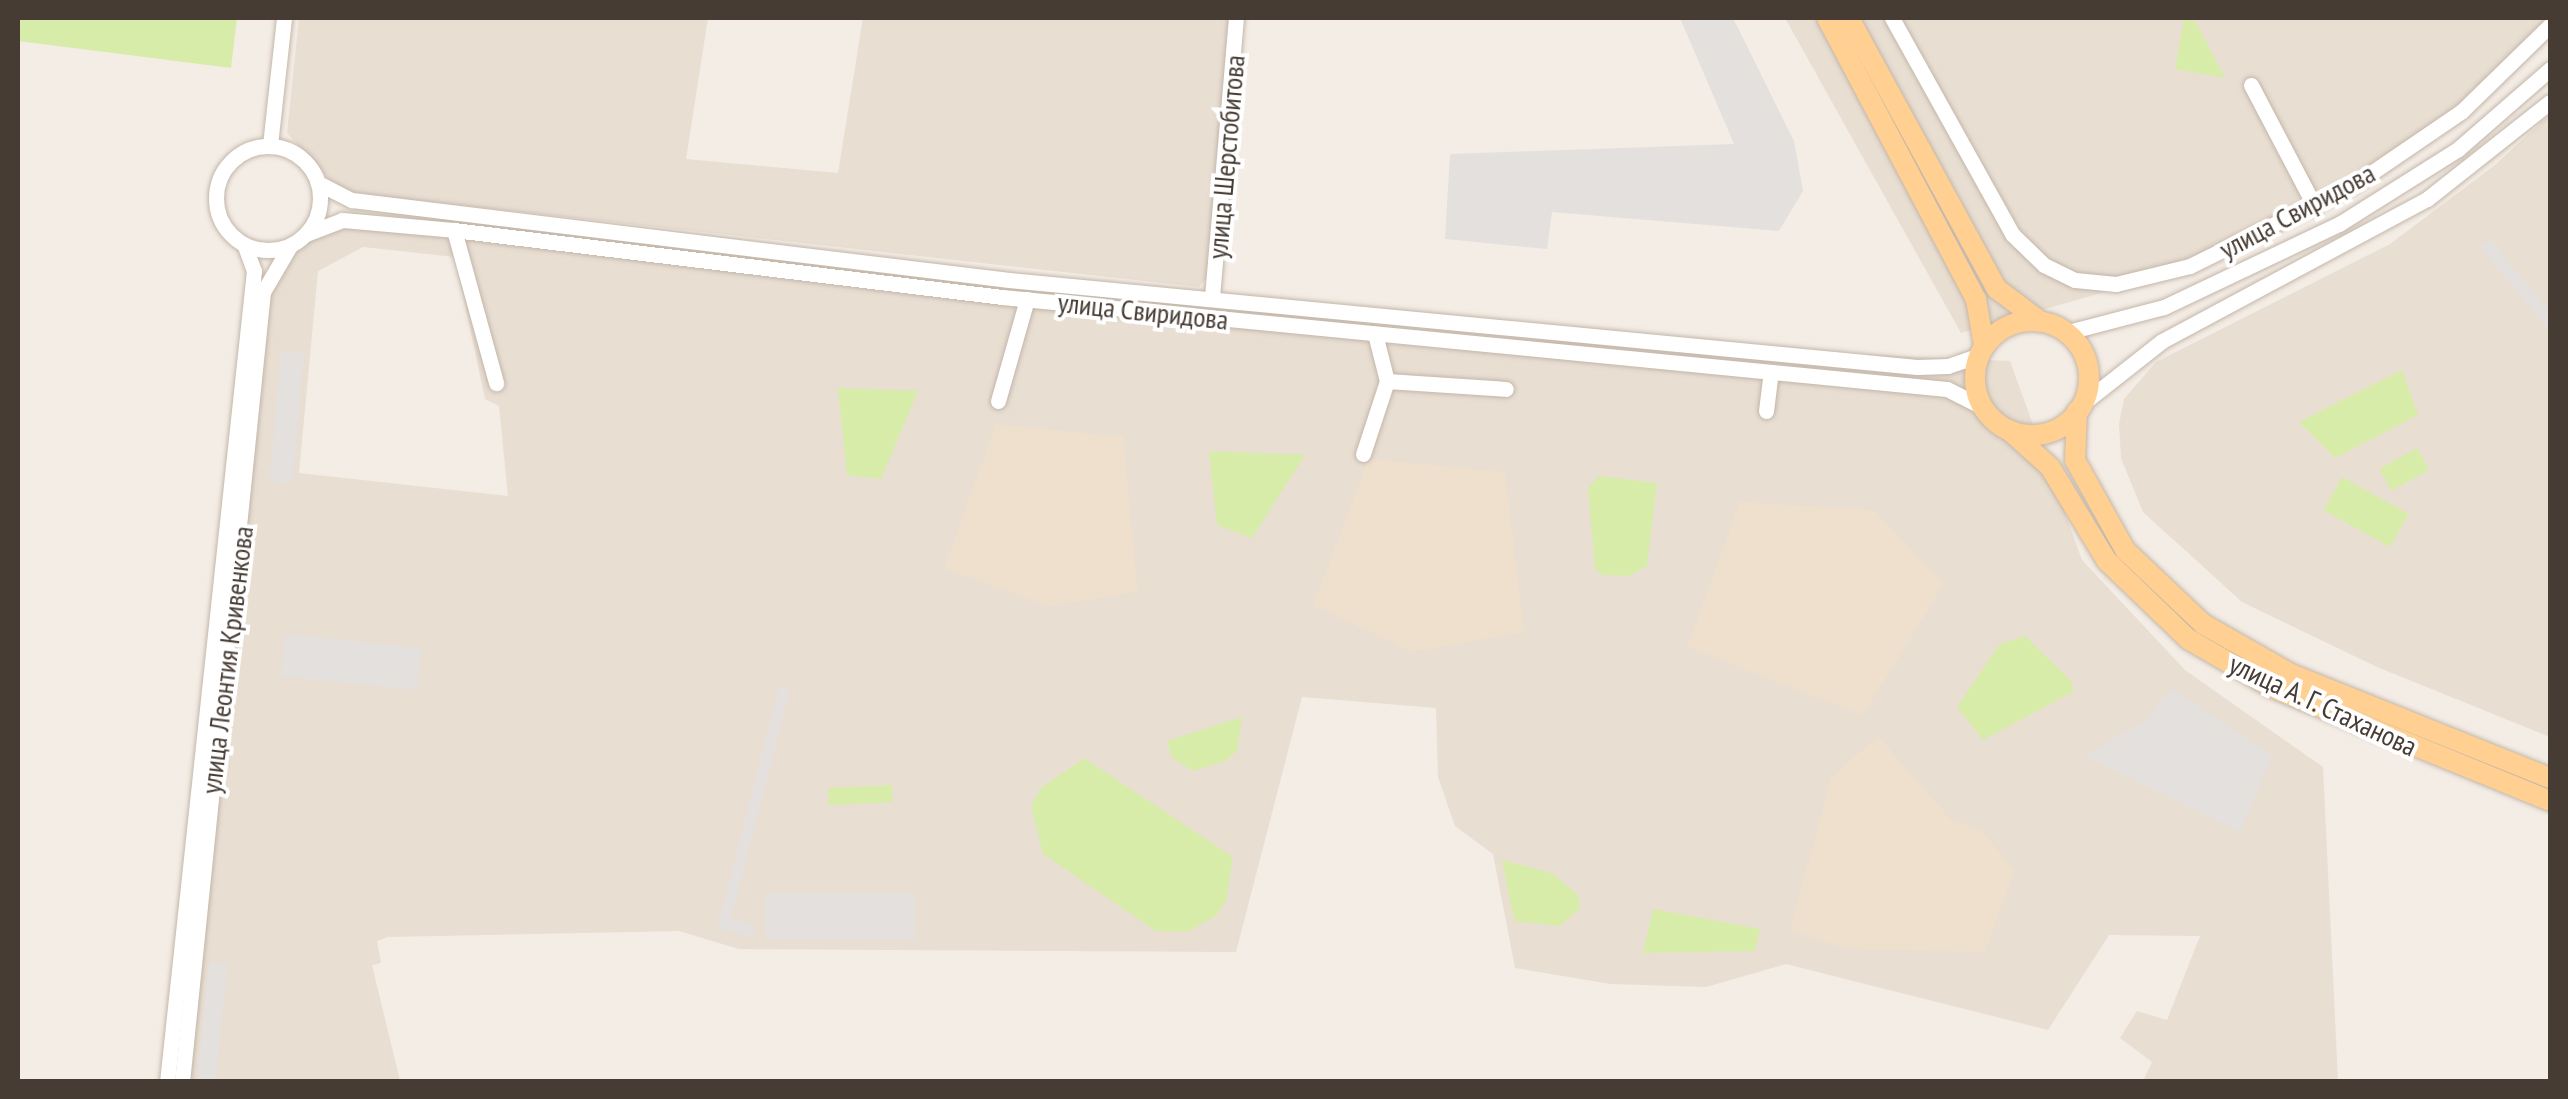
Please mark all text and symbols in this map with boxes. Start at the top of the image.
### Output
street label: улица Шерстобитова [1200,54,1252,260]
street label: улица Свиридова [2214,156,2380,266]
street label: улица Свиридова [1056,285,1230,337]
street label: улица Леонтия Кривенкова [194,524,260,796]
street label: улица А. Г. Стаханова [2222,646,2424,764]

